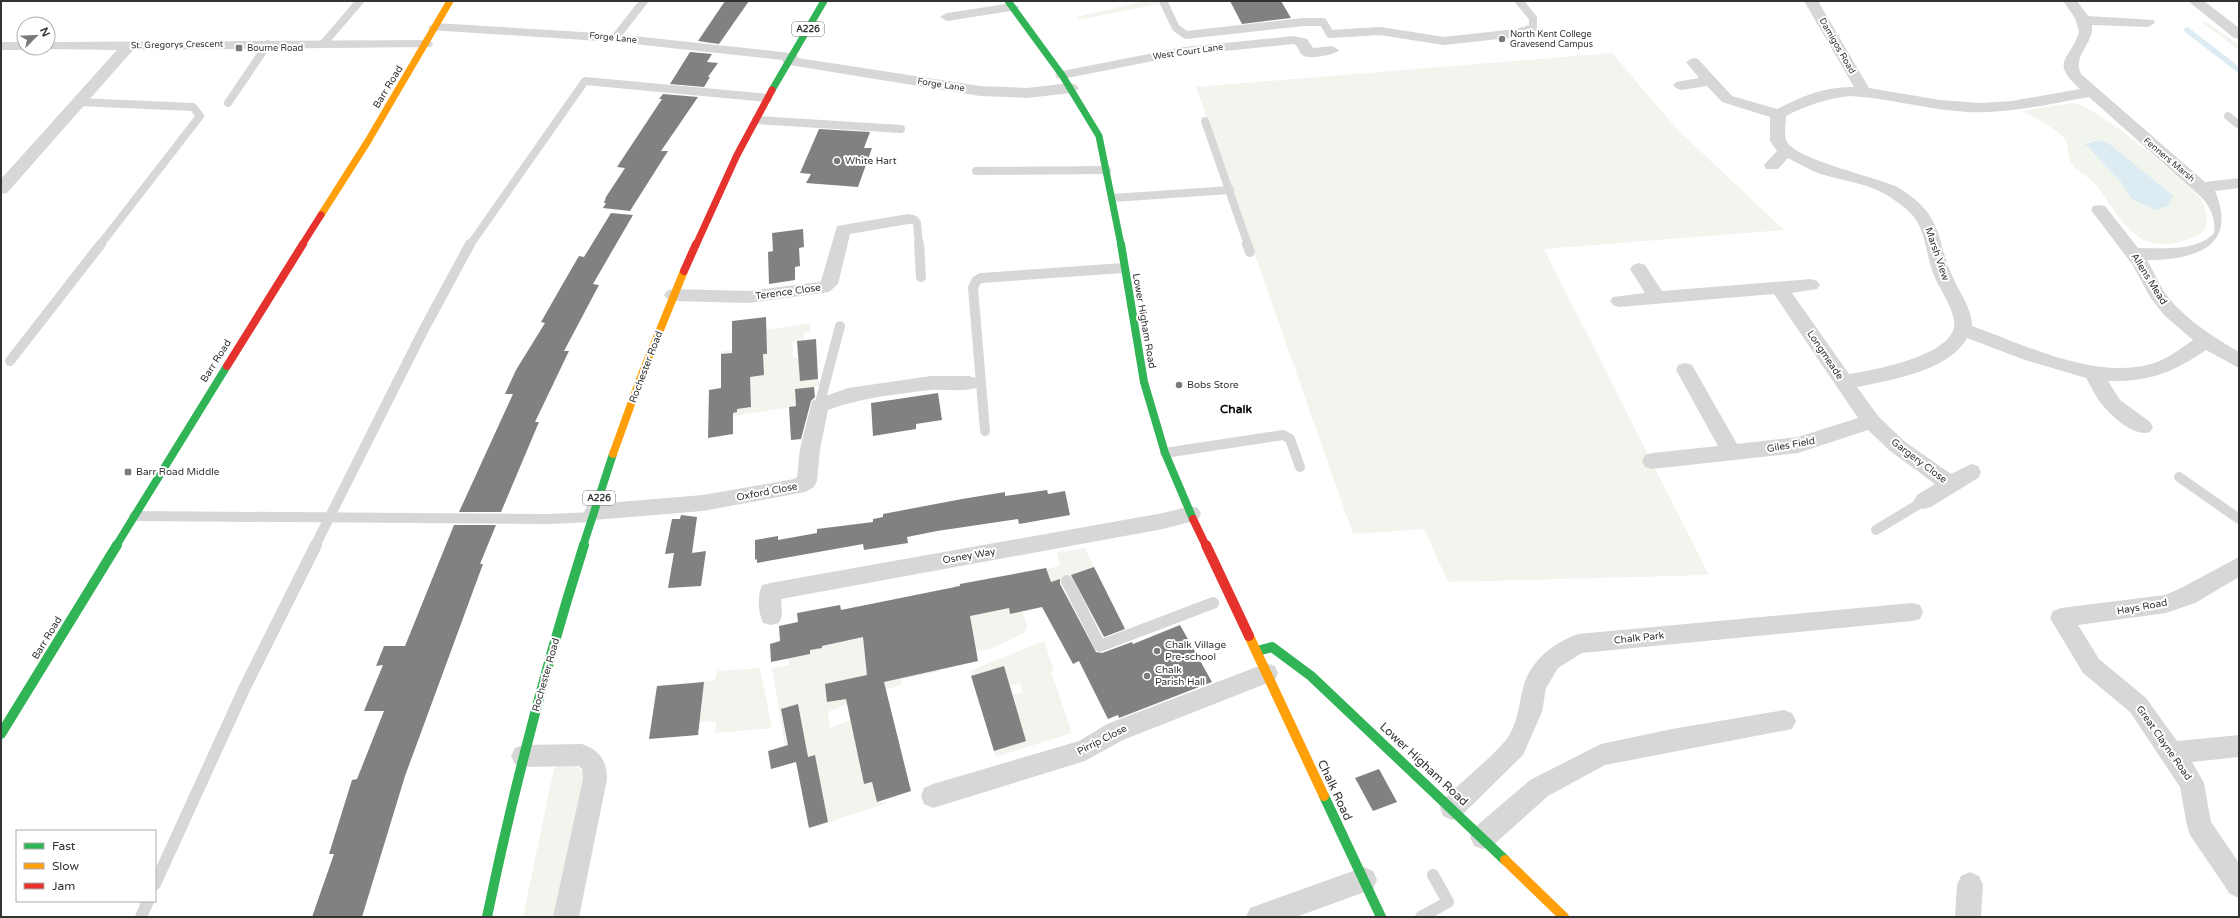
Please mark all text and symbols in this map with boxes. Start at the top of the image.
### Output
north arrow [16,16,56,56]
street label: Damigos Road [1817,16,1857,76]
road number: A226 [792,22,824,36]
text: N [37,25,52,39]
place label: North Kent College Gravesend Campus [1510,29,1593,50]
street label: Forge Lane [589,30,637,46]
marker: North Kent College Gravesend Campus [1497,34,1507,44]
street label: St. Gregorys Crescent [131,39,224,51]
street label: West Court Lane [1152,42,1224,62]
marker: Bourne Road [234,43,244,53]
place label: Bourne Road [247,43,303,54]
street label: Barr Road [371,63,405,111]
street label: Forge Lane [917,76,965,94]
street label: Fenners Marsh [2141,135,2197,185]
place label: White Hart [845,155,897,167]
marker: White Hart [832,156,842,166]
street label: Marsh View [1922,226,1952,282]
street label: Allens Mead [2128,251,2170,307]
street label: Lower Higham Road [1130,272,1158,370]
street label: Terence Close [754,281,822,303]
street label: Longmeade [1804,328,1846,382]
street label: Rochester Road [627,329,665,405]
street label: Barr Road [198,337,234,385]
place label: Bobs Store [1187,379,1239,391]
marker: Bobs Store [1174,380,1184,390]
district label: Chalk [1220,402,1252,416]
street label: Giles Field [1766,435,1816,455]
street label: Gargery Close [1889,436,1949,486]
place label: Barr Road Middle [136,466,220,478]
marker: Barr Road Middle [123,467,133,477]
street label: Oxford Close [736,480,799,504]
road number: A226 [583,491,615,505]
street label: Osney Way [942,545,997,567]
street label: Hays Road [2116,597,2168,617]
street label: Barr Road [30,614,64,662]
street label: Chalk Park [1613,629,1665,647]
street label: Rochester Road [530,637,562,713]
place label: Chalk Village Pre-school [1165,639,1226,663]
marker: Chalk Village Pre-school [1152,646,1162,656]
place label: Chalk Parish Hall [1155,664,1205,688]
marker: Chalk Parish Hall [1142,671,1152,681]
street label: Great Clayne Road [2134,703,2194,783]
street label: Lower Higham Road [1377,719,1471,809]
street label: Pirrip Close [1075,722,1129,758]
street label: Chalk Road [1315,757,1355,823]
legend [16,830,156,902]
text: Fast [52,839,76,853]
text: Slow [52,859,79,873]
text: Jam [52,879,75,893]

